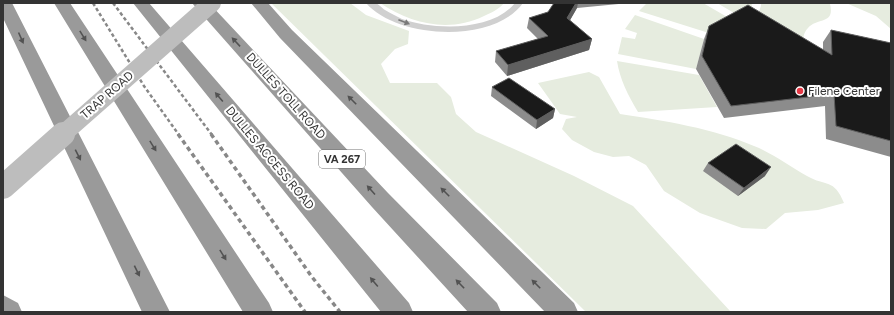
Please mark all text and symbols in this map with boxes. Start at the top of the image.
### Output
one-way arrow [398,19,410,25]
one-way arrow [79,31,87,41]
one-way arrow [18,32,24,44]
one-way arrow [231,37,241,47]
street label: DULLES TOLL ROAD [244,50,328,142]
street label: TRAP ROAD [78,68,136,122]
place label: Filene Center [808,84,880,98]
marker: Filene Center [795,86,805,96]
one-way arrow [214,91,223,102]
one-way arrow [347,95,357,105]
street label: DULLES ACCESS ROAD [223,104,317,212]
one-way arrow [149,140,157,151]
one-way arrow [75,149,81,160]
road number: VA 267 [319,150,365,168]
one-way arrow [366,185,376,195]
one-way arrow [440,187,449,197]
one-way arrow [219,249,226,261]
one-way arrow [133,265,140,277]
one-way arrow [369,277,378,288]
one-way arrow [455,279,465,289]
one-way arrow [531,279,541,289]

